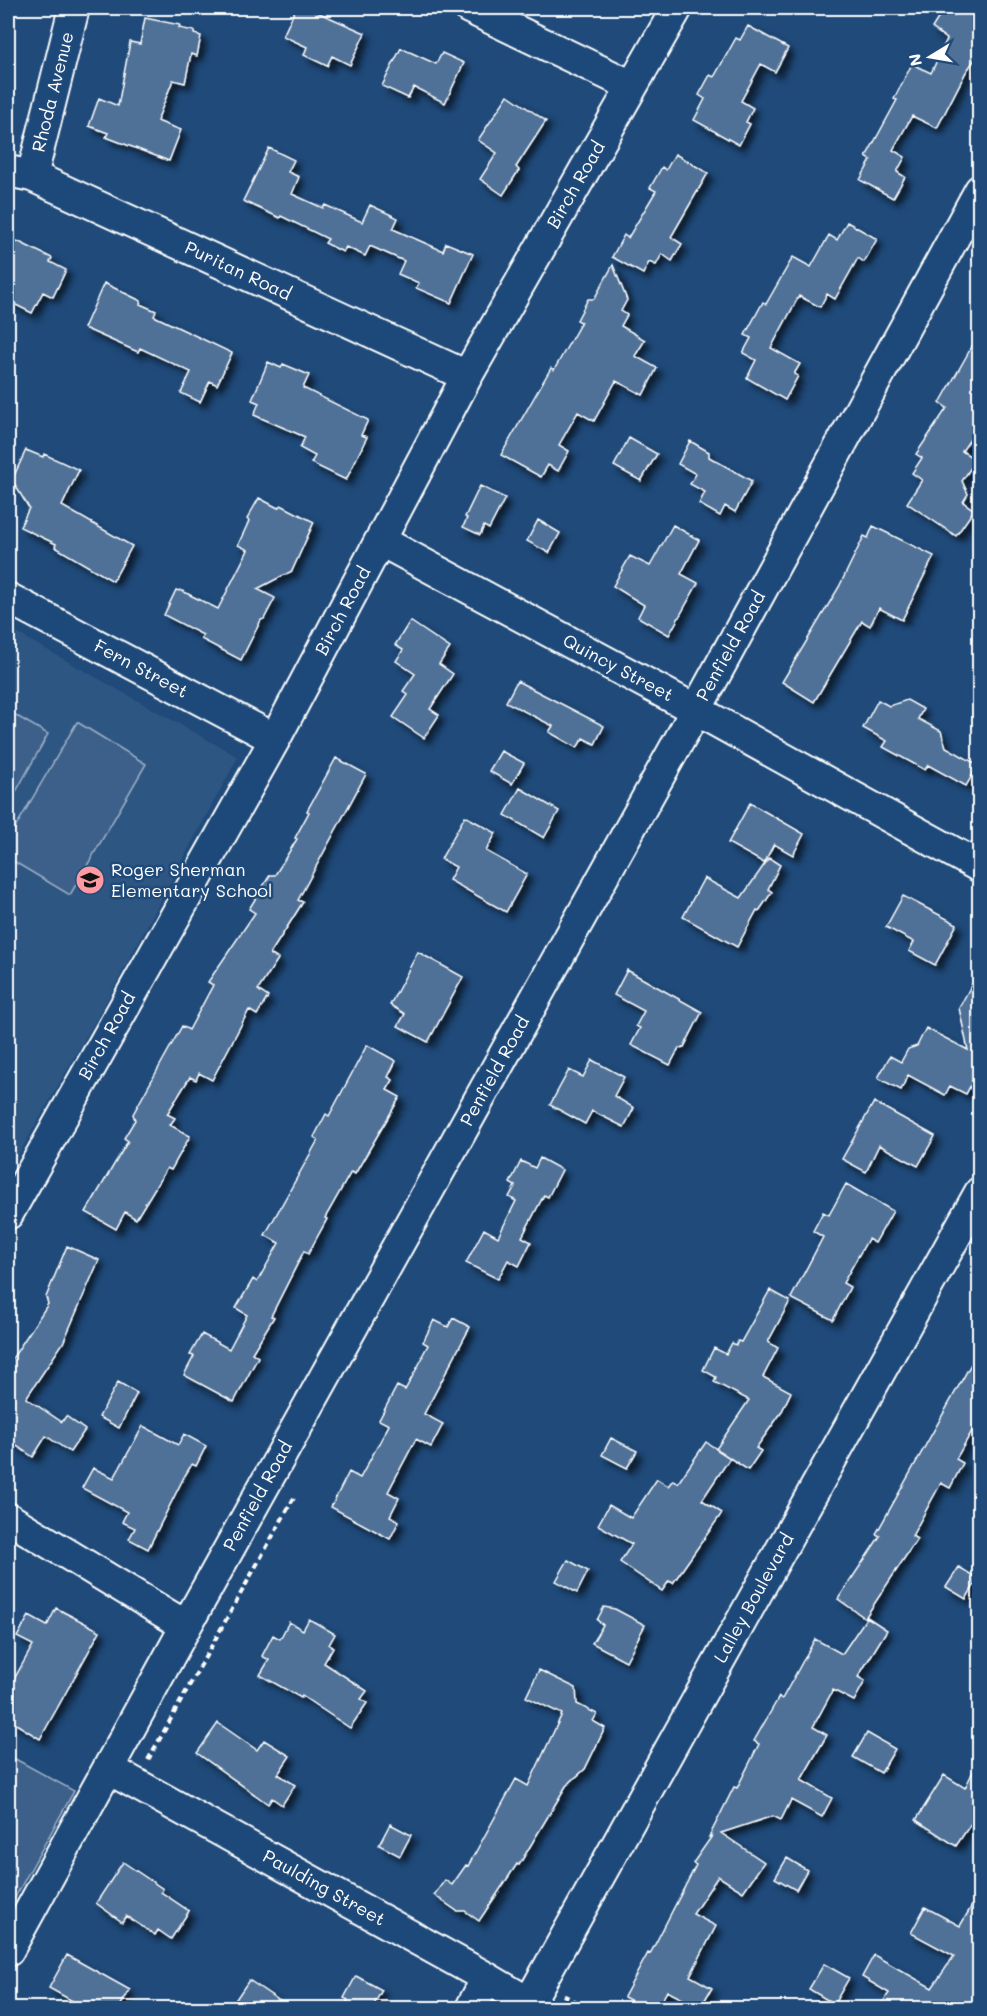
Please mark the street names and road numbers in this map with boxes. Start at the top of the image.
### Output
street label: Rhoda Avenue [26,29,79,154]
street label: Birch Road [540,136,610,233]
street label: Puritan Road [181,235,296,305]
street label: Birch Road [309,562,375,659]
street label: Penfield Road [690,586,770,705]
street label: Quincy Street [559,628,678,706]
street label: Fern Street [90,633,193,703]
street label: Birch Road [72,987,140,1084]
street label: Penfield Road [454,1011,534,1130]
street label: Penfield Road [217,1436,297,1555]
street label: Lalley Boulevard [708,1528,799,1667]
street label: Paulding Street [259,1843,390,1931]

